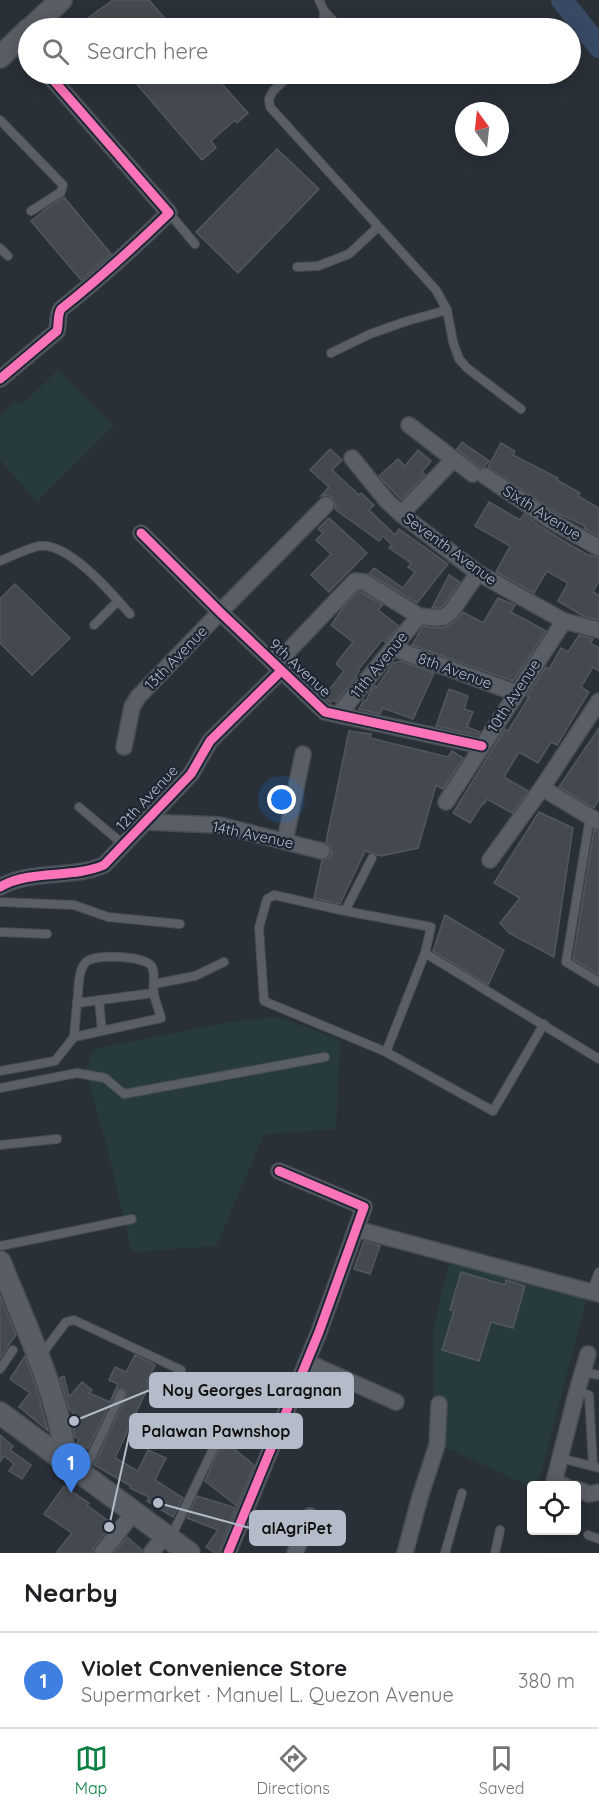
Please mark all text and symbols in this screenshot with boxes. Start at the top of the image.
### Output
search box [18,18,581,84]
icon: search [39,35,72,68]
text: Search here [87,37,208,65]
north arrow [455,102,509,156]
street label: Sixth Avenue [500,481,585,544]
street label: Seventh Avenue [400,508,501,589]
street label: 13th Avenue [140,621,211,694]
street label: 11th Avenue [346,628,411,702]
street label: 9th Avenue [266,634,335,701]
street label: 8th Avenue [416,648,495,693]
street label: 10th Avenue [483,656,544,736]
street label: 12th Avenue [111,761,182,834]
your location [267,785,296,814]
street label: 14th Avenue [211,817,295,852]
callout: Noy Georges Laragnan [150,1373,353,1407]
text: Noy Georges Laragnan [162,1380,342,1400]
callout: Palawan Pawnshop [130,1414,302,1448]
text: Palawan Pawnshop [142,1421,290,1441]
pin: 1 [52,1444,90,1493]
map controls [527,1481,581,1535]
button: locate [527,1481,581,1535]
callout: alAgriPet [250,1511,345,1545]
text: alAgriPet [262,1518,333,1538]
text: Nearby [24,1576,118,1609]
text: Violet Convenience Store [81,1654,347,1682]
text: 1 [40,1668,47,1693]
text: 380 m [518,1668,575,1693]
text: Supermarket · Manuel L. Quezon Avenue [81,1682,454,1707]
tab: Map [75,1742,108,1798]
tab: Directions [257,1742,330,1798]
tab: Saved [479,1742,524,1798]

